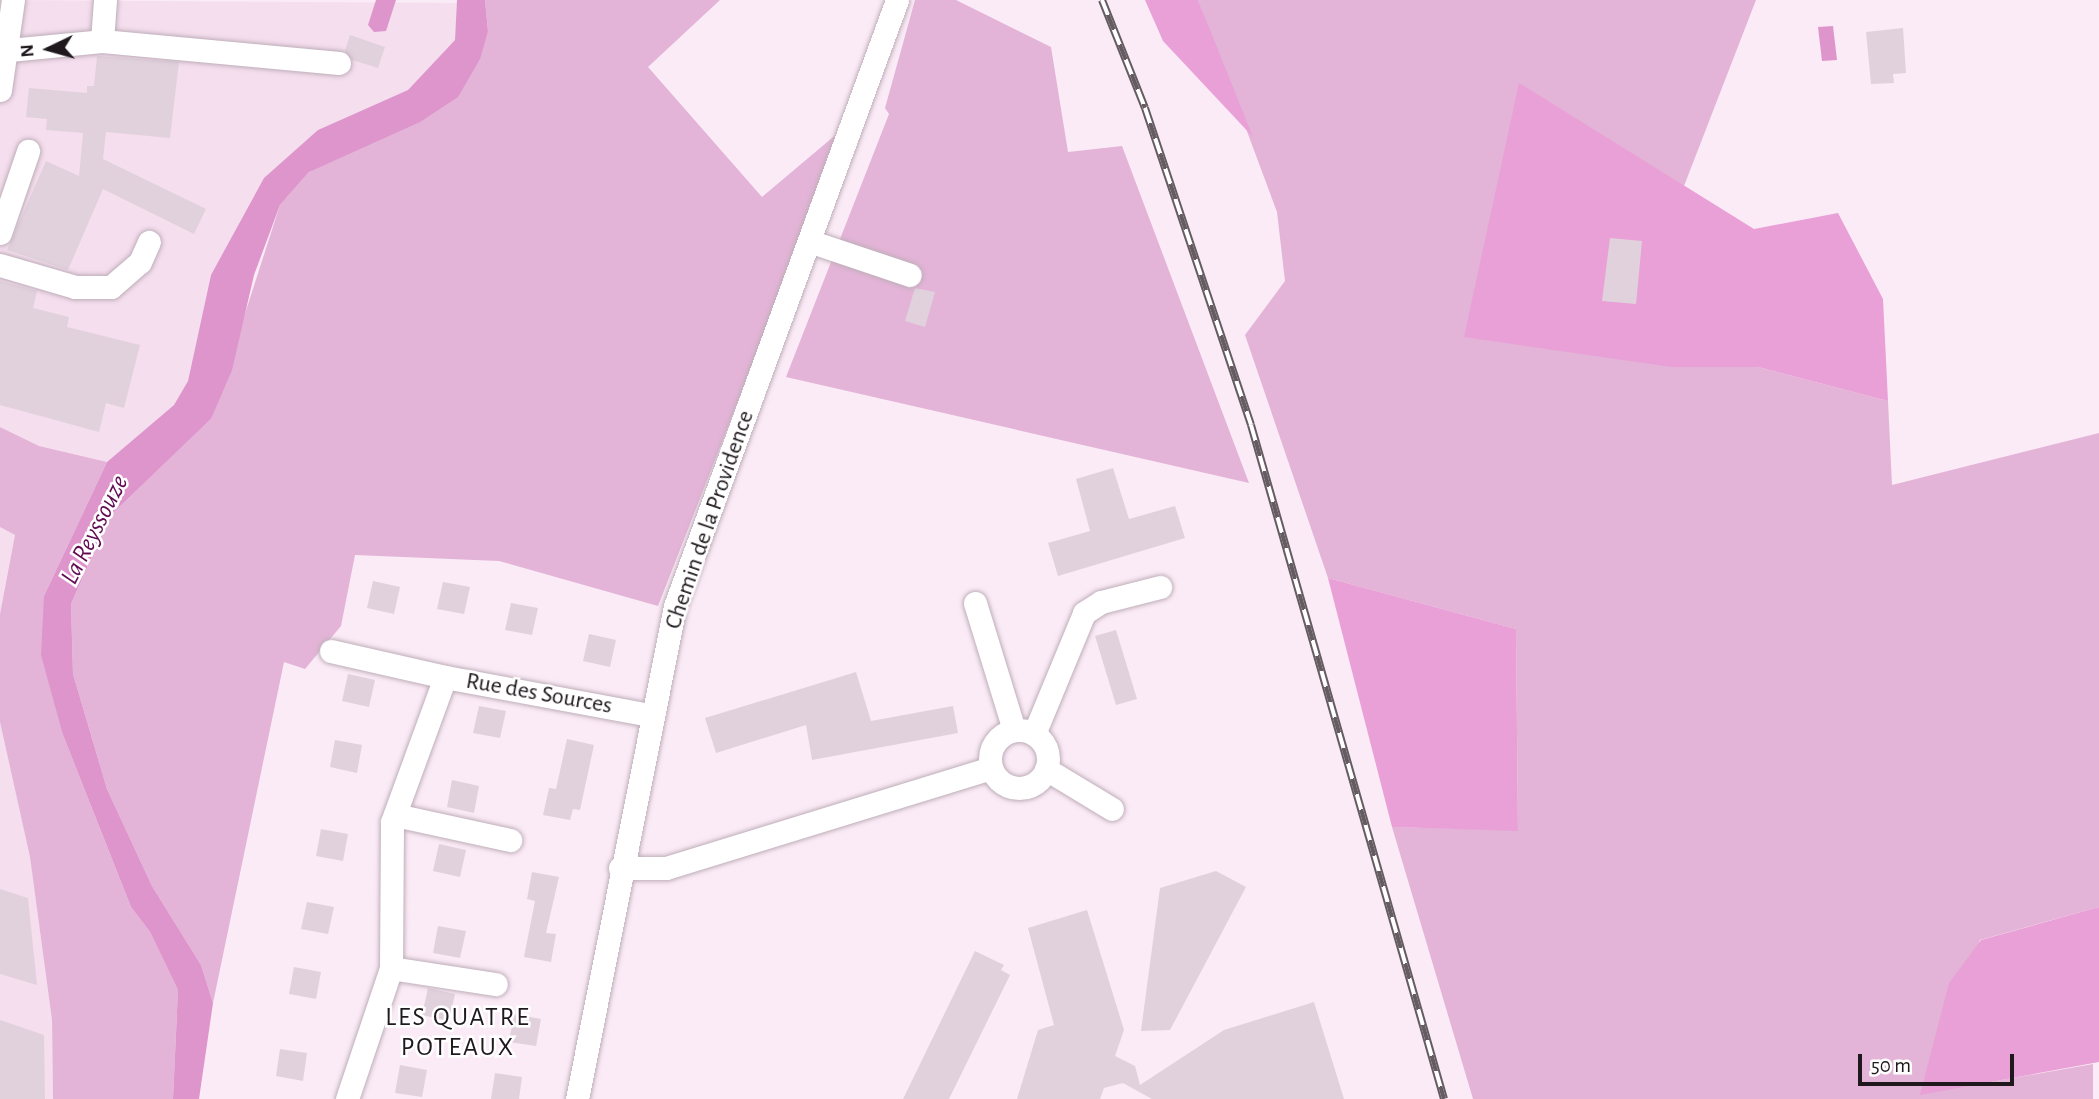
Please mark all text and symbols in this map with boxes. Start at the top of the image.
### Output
north arrow [14,14,84,84]
text: N [18,43,38,58]
street label: Chemin de la Providence [659,407,761,633]
water label: La Reyssouze [54,470,136,590]
street label: Rue des Sources [464,667,614,721]
district label: LES QUATRE POTEAUX [386,1002,530,1064]
scale bar [1861,1040,2017,1084]
text: 50 m [1871,1055,1911,1076]

